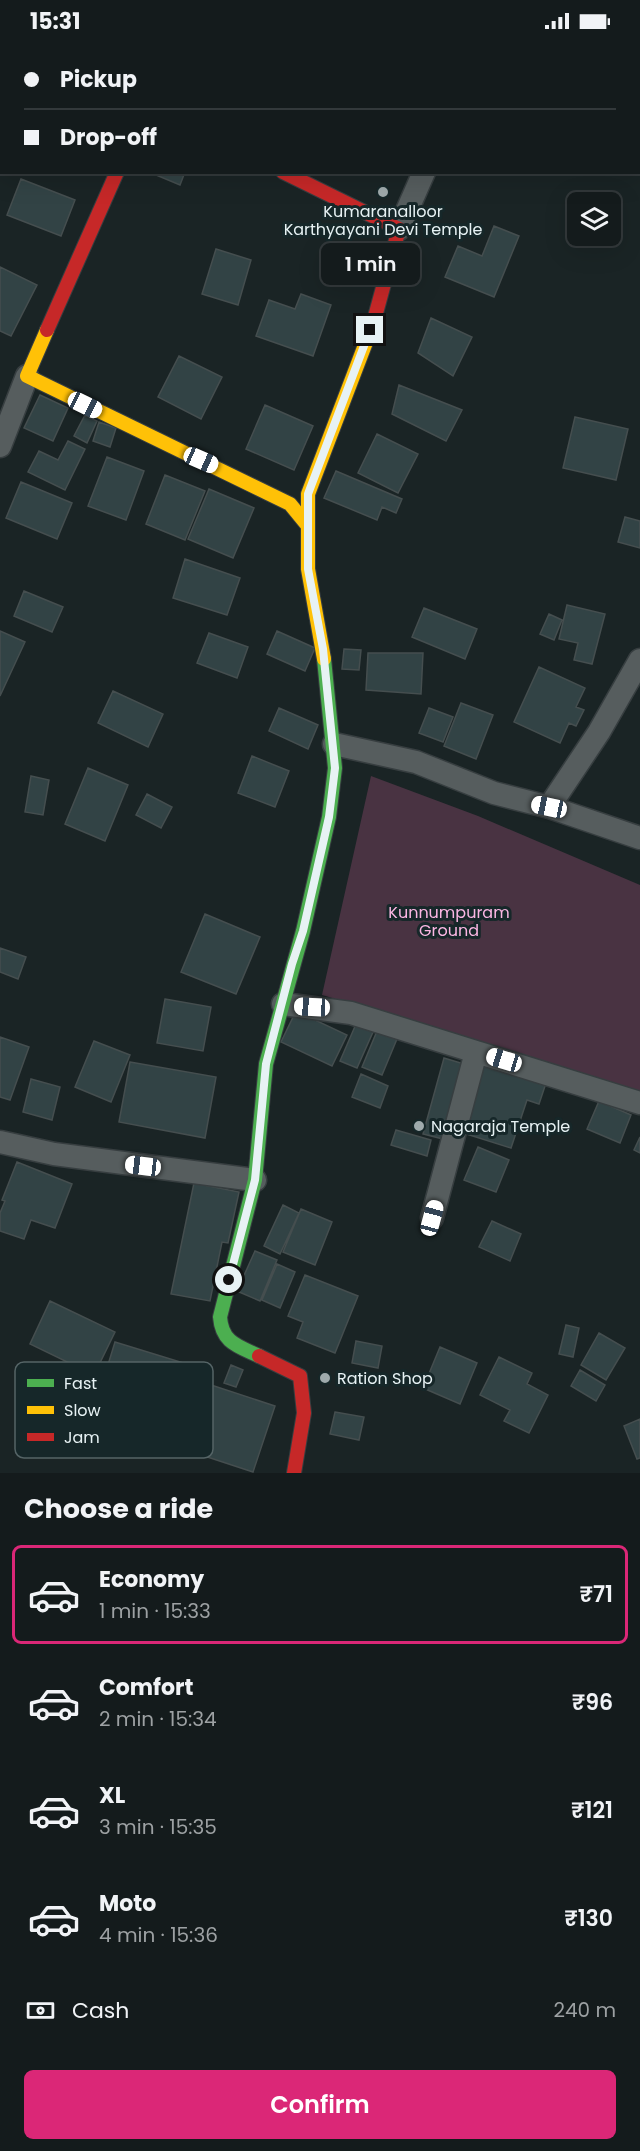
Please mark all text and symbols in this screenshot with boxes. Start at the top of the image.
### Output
text: 15:31 [30,6,80,37]
text: Pickup [60,64,137,95]
text: Drop-off [60,122,157,153]
marker: Kumaranalloor Karthyayani Devi Temple [376,185,390,199]
map controls [567,192,621,246]
button: layers [567,192,621,246]
place label: Kumaranalloor Karthyayani Devi Temple [284,200,482,241]
callout: 1 min [320,243,419,285]
text: 1 min [345,250,396,278]
route end [356,316,383,343]
car [65,389,105,421]
car [181,444,221,476]
car [530,794,568,820]
park label: Kunnumpuram Ground [388,901,510,942]
car [294,997,330,1017]
car [484,1046,524,1074]
place label: Nagaraja Temple [431,1115,570,1138]
marker: Nagaraja Temple [412,1119,426,1133]
car [124,1155,162,1177]
car [419,1198,445,1238]
route start [215,1266,242,1293]
legend [15,1362,213,1458]
place label: Ration Shop [337,1367,433,1390]
marker: Ration Shop [318,1371,332,1385]
text: Fast [64,1372,97,1395]
text: Slow [64,1399,101,1422]
text: Jam [64,1426,100,1449]
text: Choose a ride [24,1490,213,1527]
text: Economy [99,1564,204,1595]
icon: car [27,1568,81,1622]
text: ₹71 [580,1579,613,1610]
text: 1 min · 15:33 [99,1597,211,1625]
text: Comfort [99,1672,193,1703]
icon: car [27,1676,81,1730]
text: ₹96 [572,1687,613,1718]
text: 2 min · 15:34 [99,1705,217,1733]
text: XL [99,1780,125,1811]
icon: car [27,1784,81,1838]
text: ₹121 [571,1795,613,1826]
text: 3 min · 15:35 [99,1813,217,1841]
text: Moto [99,1888,156,1919]
icon: car [27,1892,81,1946]
text: ₹130 [564,1903,613,1934]
text: 4 min · 15:36 [99,1921,218,1949]
icon: cash [24,1994,57,2027]
text: Cash [72,1995,129,2026]
text: 240 m [553,1996,616,2024]
button: Confirm [24,2070,616,2139]

